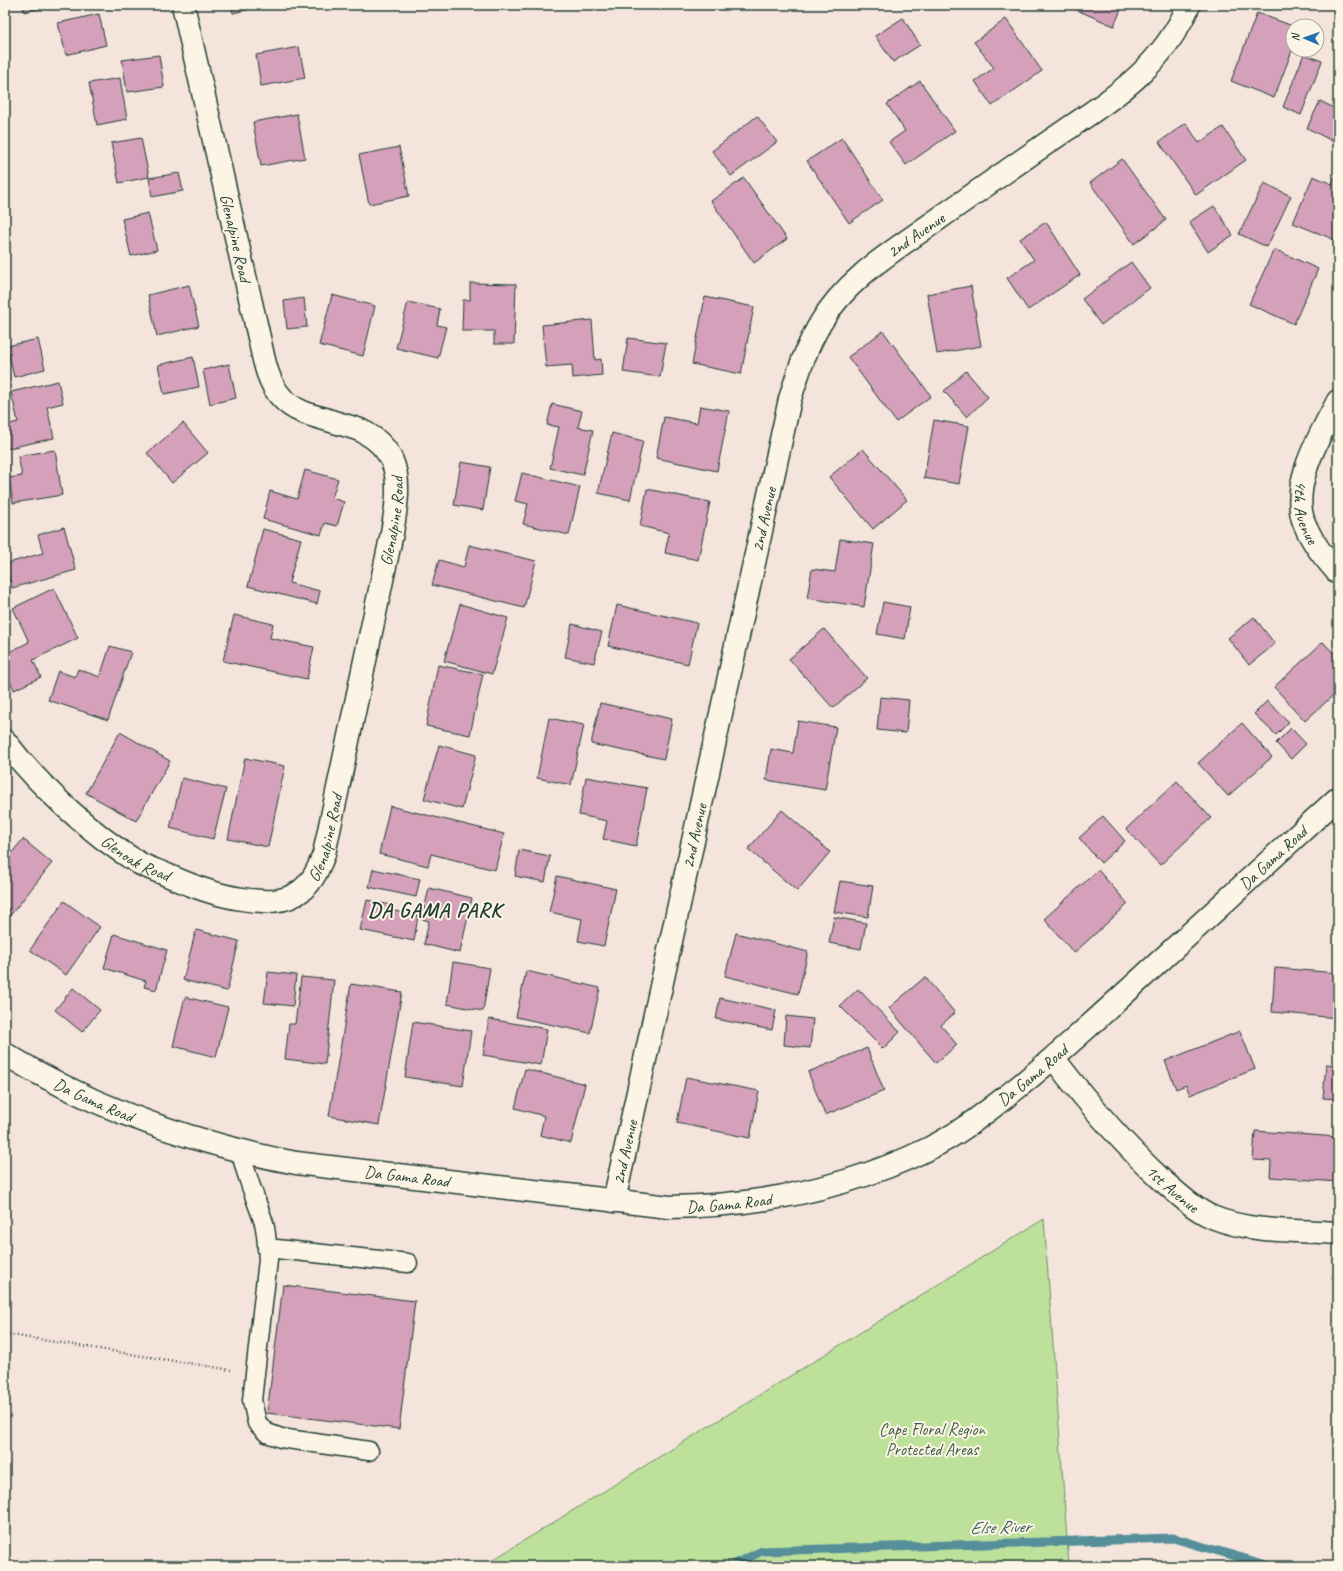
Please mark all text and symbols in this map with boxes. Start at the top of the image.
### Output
north arrow [1285,18,1325,58]
text: N [1288,32,1302,41]
street label: Glenalpine Road [215,192,256,286]
street label: 2nd Avenue [883,207,950,262]
street label: Glenalpine Road [375,473,408,567]
street label: 4th Avenue [1289,479,1323,549]
street label: 2nd Avenue [747,484,782,553]
street label: Glenalpine Road [303,790,348,886]
street label: 2nd Avenue [677,800,712,870]
street label: Da Gama Road [1235,819,1314,895]
street label: Glenoak Road [97,831,175,887]
district label: DA GAMA PARK [368,897,505,923]
street label: Da Gama Road [993,1038,1075,1110]
street label: Da Gama Road [50,1073,140,1128]
street label: 2nd Avenue [608,1117,643,1186]
street label: Da Gama Road [363,1161,454,1192]
street label: 1st Avenue [1142,1161,1204,1218]
street label: Da Gama Road [686,1188,776,1218]
park label: Cape Floral Region Protected Areas [879,1419,986,1460]
water label: Else River [970,1515,1034,1539]

